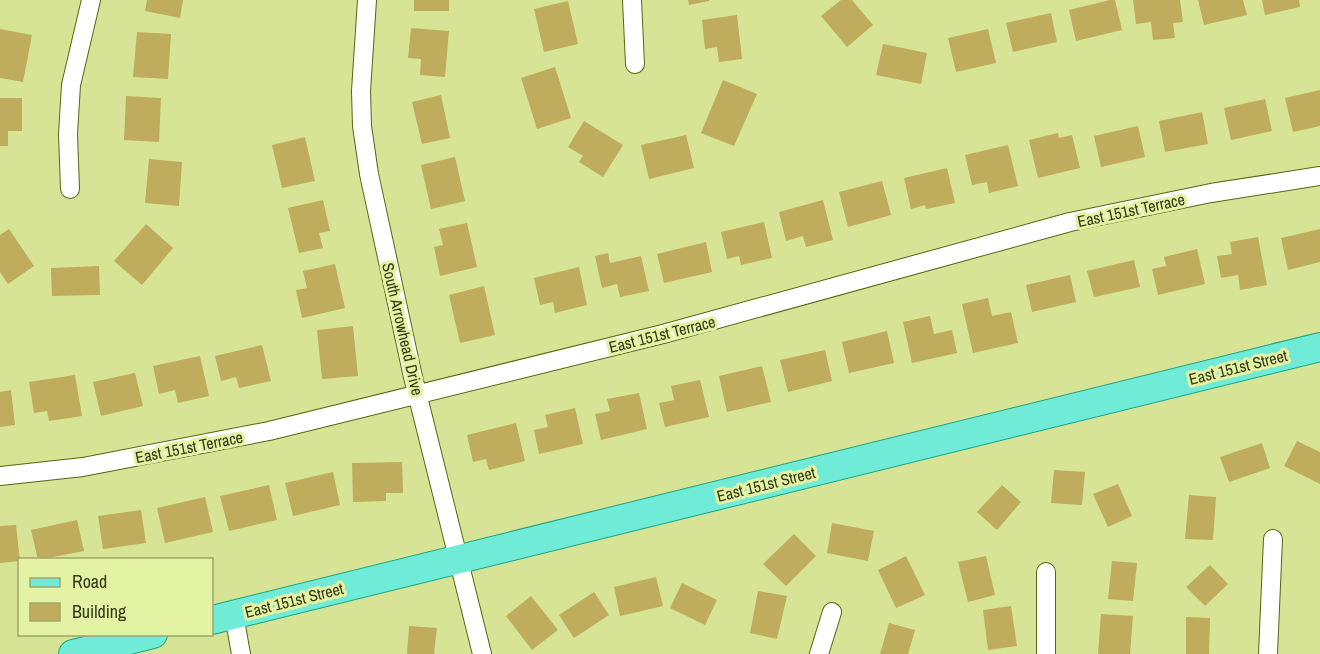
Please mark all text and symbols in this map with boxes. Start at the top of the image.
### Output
street label: East 151st Terrace [1075,188,1187,232]
street label: South Arrowhead Drive [377,260,429,398]
street label: East 151st Terrace [606,310,718,358]
street label: East 151st Street [1187,344,1290,390]
street label: East 151st Terrace [133,426,245,468]
street label: East 151st Street [715,461,818,507]
legend [18,558,213,636]
text: Road [72,569,107,594]
street label: East 151st Street [243,577,346,623]
text: Building [72,599,127,624]

